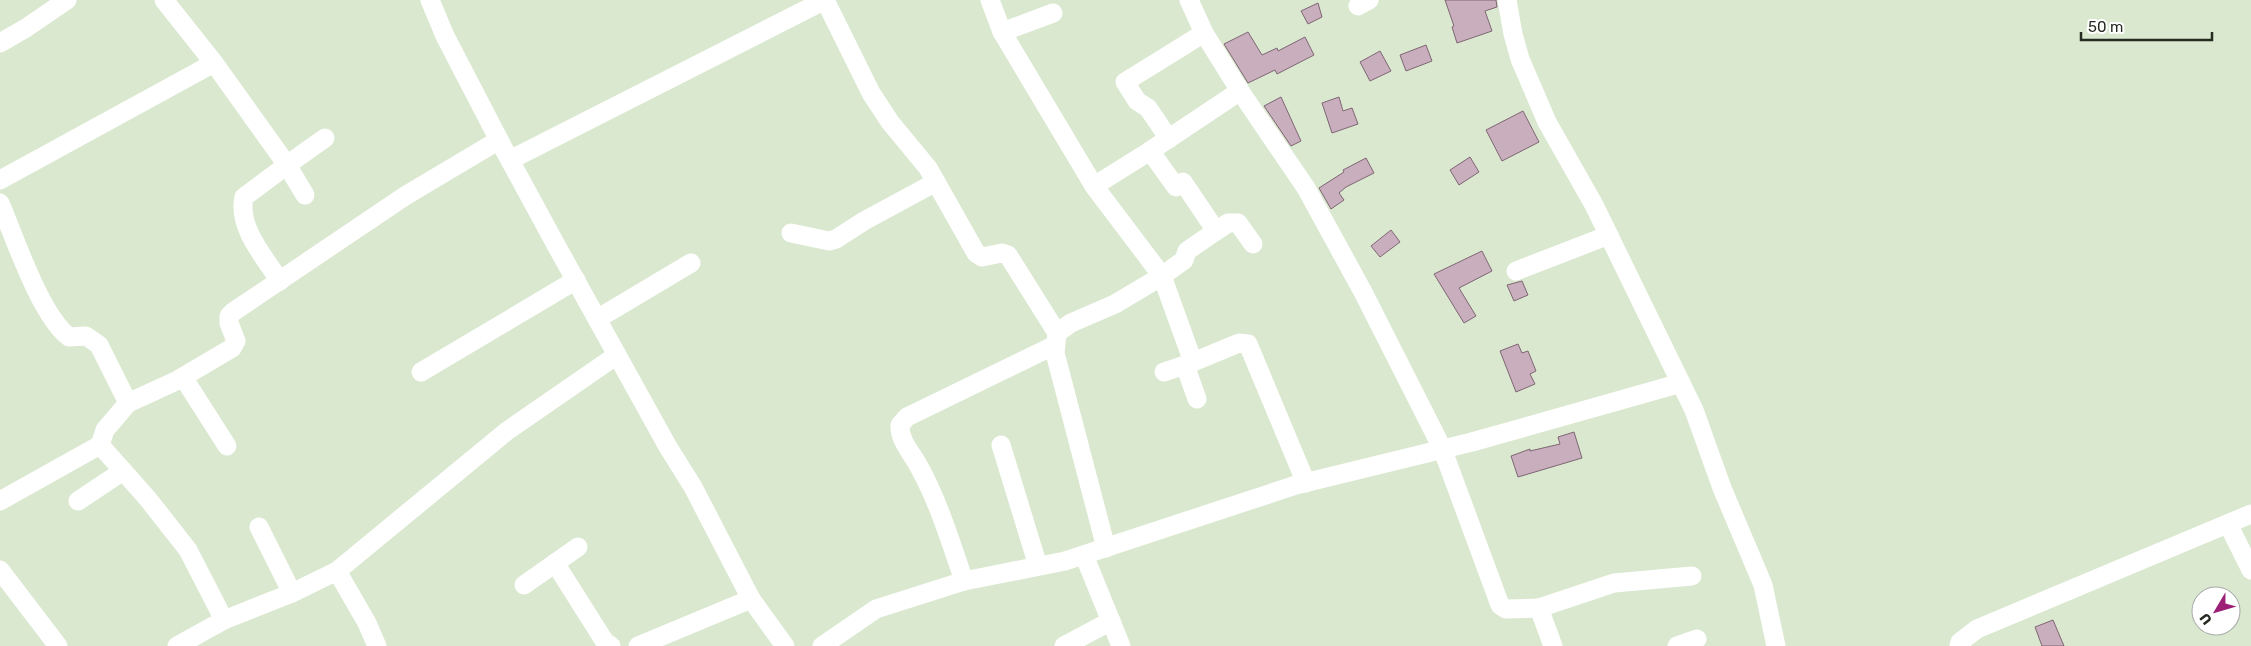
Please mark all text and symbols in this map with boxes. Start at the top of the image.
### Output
scale bar [2081,10,2212,42]
text: 50 m [2088,18,2123,36]
north arrow [2191,586,2241,636]
text: U [2196,609,2216,628]

